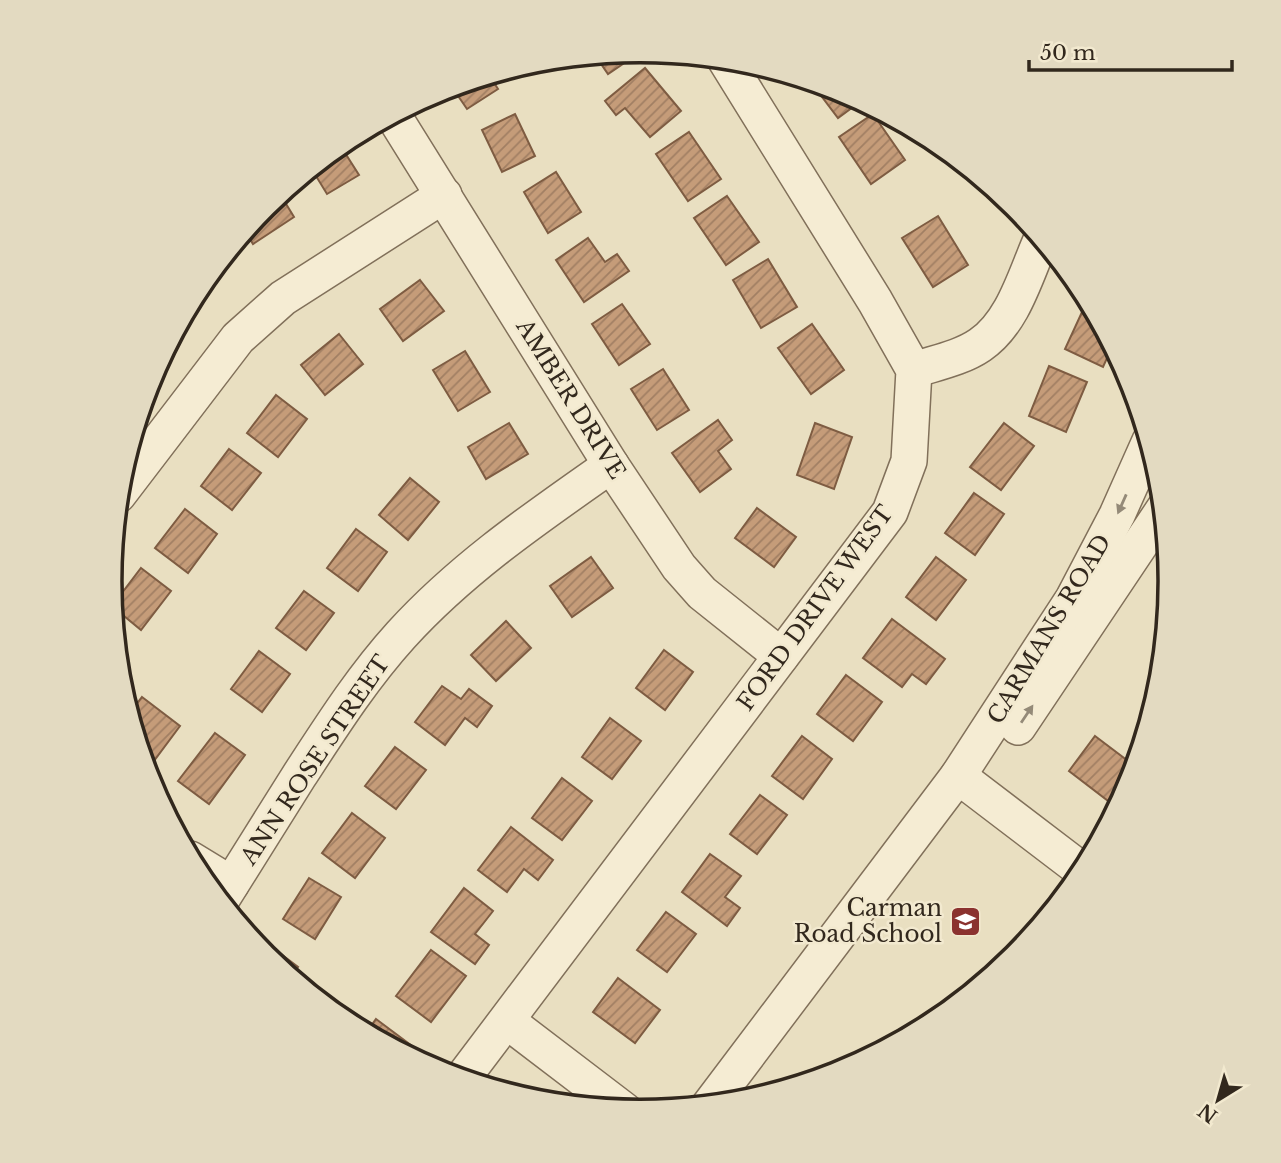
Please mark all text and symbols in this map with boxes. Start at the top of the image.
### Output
scale bar [1029,28,1232,72]
text: 50 m [1040,40,1096,66]
street label: AMBER DRIVE [510,313,631,484]
one-way arrow [1116,494,1128,514]
street label: FORD DRIVE WEST [731,499,899,716]
street label: CARMANS ROAD [981,529,1117,729]
street label: ANN ROSE STREET [234,650,396,871]
one-way arrow [1020,704,1033,724]
place label: Carman Road School [794,894,942,948]
school or university icon: Carman Road School [948,904,982,938]
north arrow [1183,1065,1253,1135]
text: N [1194,1099,1222,1128]

